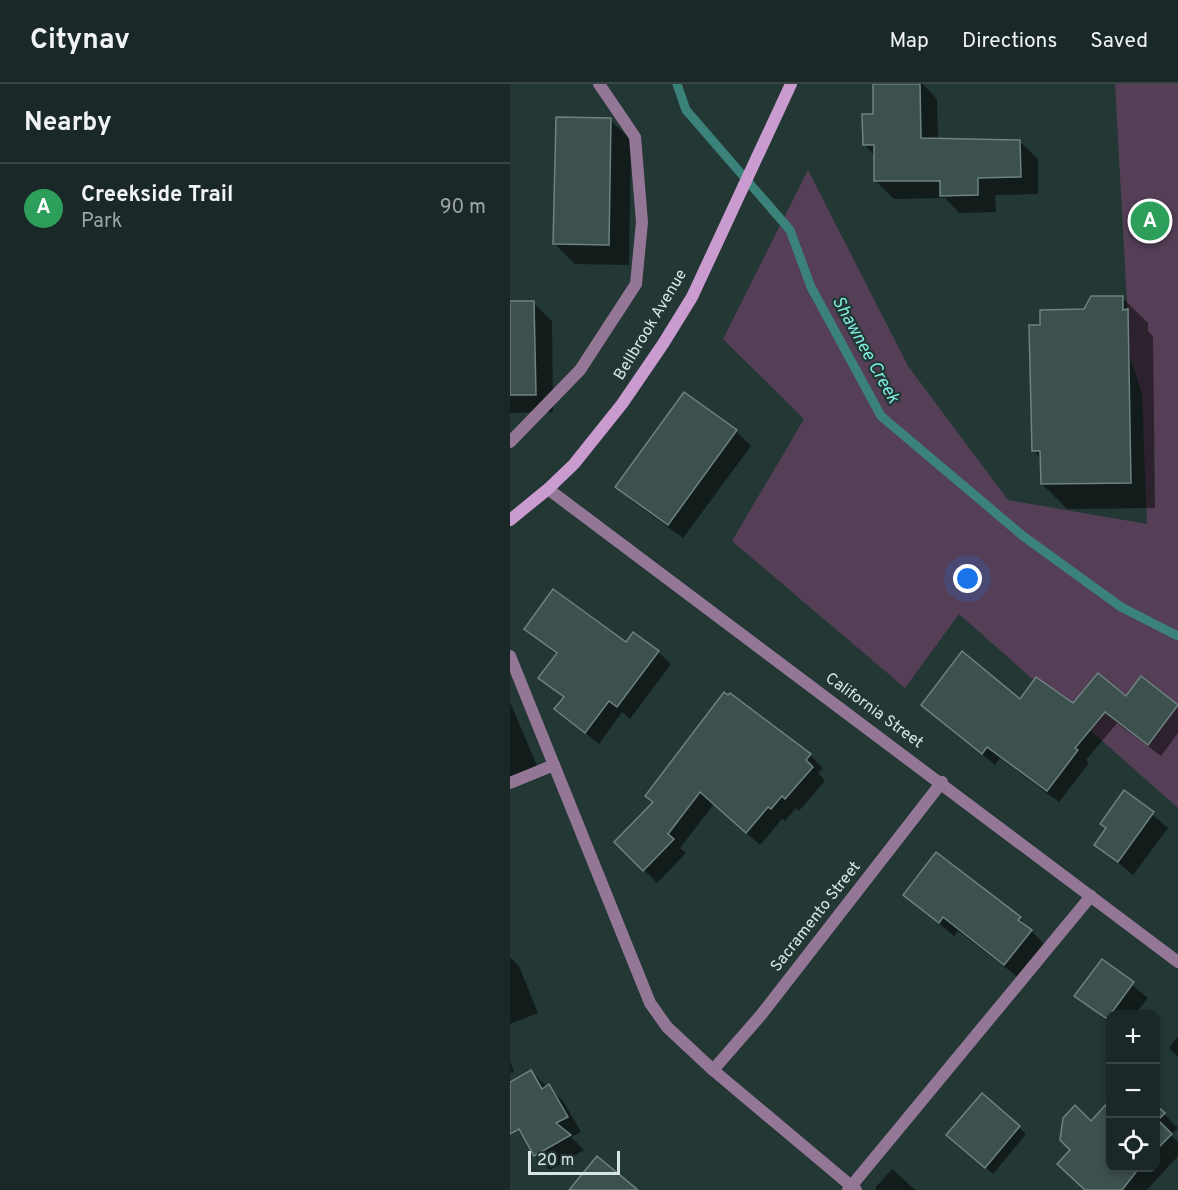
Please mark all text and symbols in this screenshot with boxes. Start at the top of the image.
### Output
text: Citynav [30,23,130,59]
text: Map [889,28,929,55]
text: Directions [962,28,1057,55]
text: Saved [1090,28,1148,55]
text: Nearby [24,107,112,140]
text: Creekside Trail [81,182,234,209]
text: A [36,195,51,221]
text: 90 m [440,195,486,221]
pin: A [1130,198,1170,244]
text: Park [81,209,122,235]
street label: Bellbrook Avenue [610,266,692,384]
water label: Shawnee Creek [826,292,905,409]
your location [953,564,982,593]
street label: California Street [821,669,927,753]
street label: Sacramento Street [767,858,865,976]
map controls [1106,1010,1160,1172]
button: + [1106,1010,1160,1064]
button: − [1106,1064,1160,1118]
button: locate [1106,1118,1160,1172]
scale bar [528,1148,620,1176]
text: 20 m [537,1151,574,1171]

